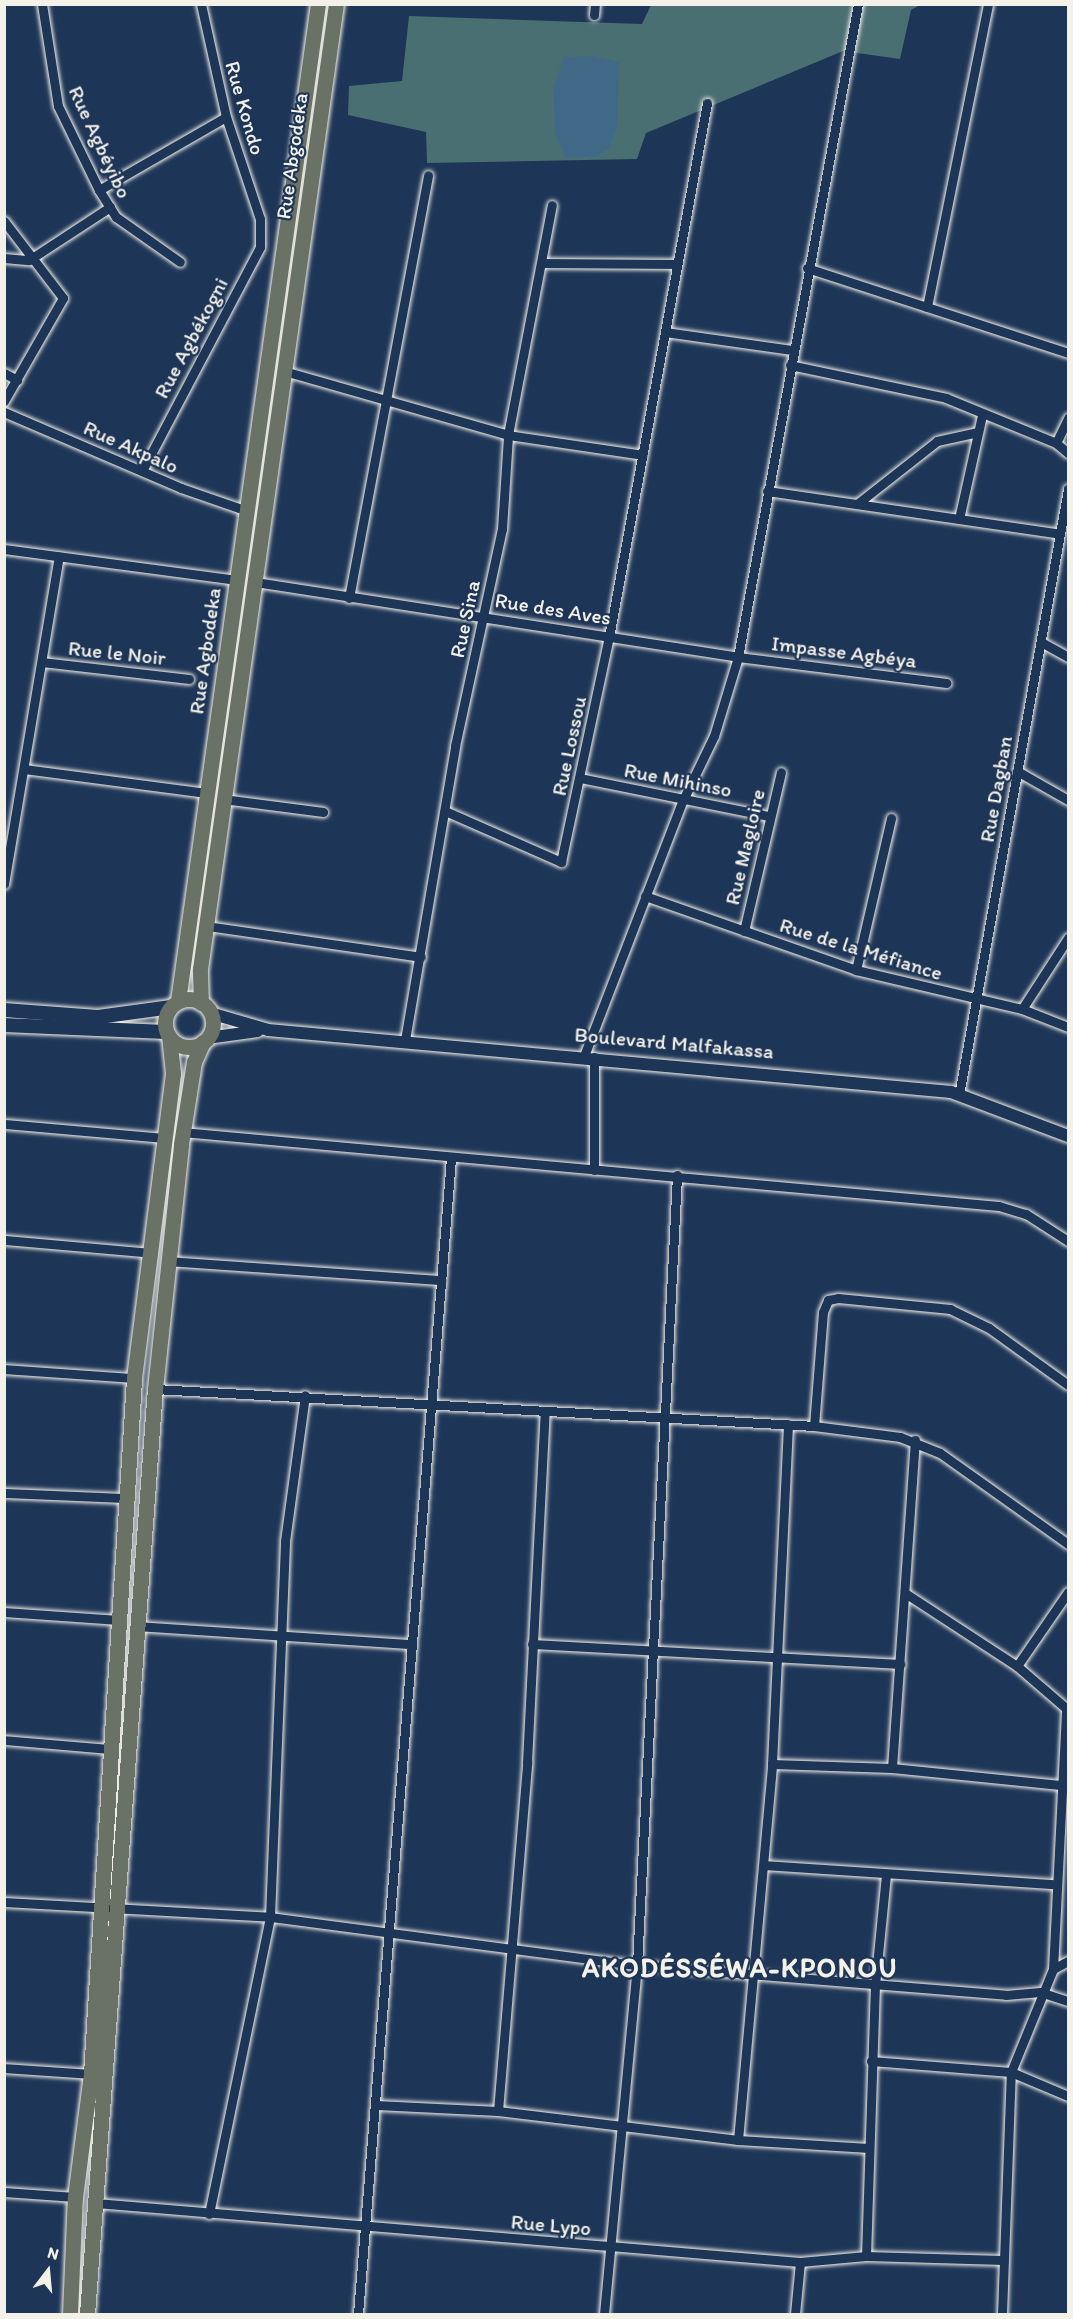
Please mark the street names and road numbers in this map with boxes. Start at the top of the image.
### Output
street label: Rue Kondo [220,58,270,158]
street label: Rue Agbéyibo [63,82,137,202]
street label: Rue Abgodeka [271,91,313,221]
street label: Rue Agbékogni [149,273,233,403]
street label: Rue Akpalo [80,415,182,479]
street label: Rue Sina [445,578,485,660]
street label: Rue Agbodeka [184,586,226,716]
street label: Rue des Aves [493,587,613,631]
street label: Impasse Agbéya [770,631,918,673]
street label: Rue le Noir [67,635,167,671]
street label: Rue Lossou [546,694,592,798]
street label: Rue Dagban [974,734,1018,844]
street label: Rue Mihinso [622,757,734,803]
street label: Rue Magloire [720,787,770,907]
street label: Rue de la Méfiance [776,912,946,986]
street label: Boulevard Malfakassa [573,1022,775,1064]
street label: Rue Lypo [510,2209,592,2241]

